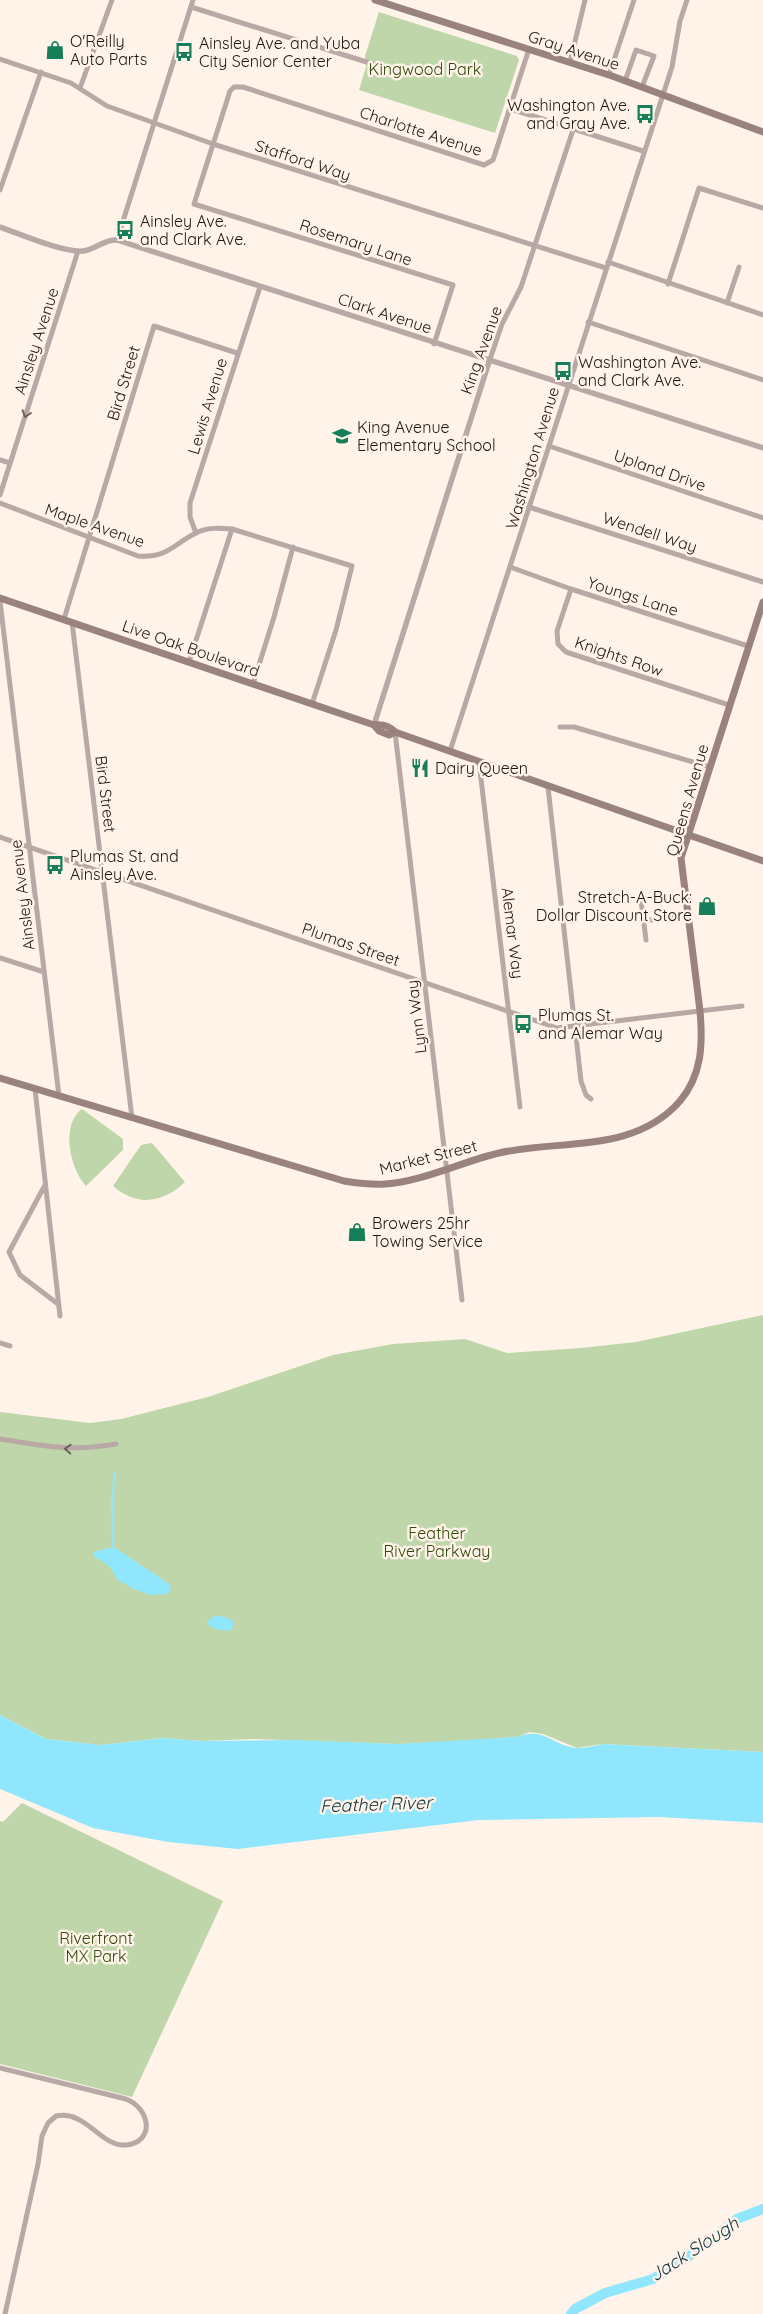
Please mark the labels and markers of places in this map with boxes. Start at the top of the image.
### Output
place label: O'Reilly Auto Parts [70,31,147,69]
place label: Ainsley Ave. and Yuba City Senior Center [199,33,360,71]
shop icon: O'Reilly Auto Parts [44,39,66,61]
bus stop icon: Ainsley Ave. and Yuba City Senior Center [173,41,195,63]
place label: Washington Ave. and Gray Ave. [507,95,630,133]
bus stop icon: Washington Ave. and Gray Ave. [634,103,656,125]
place label: Ainsley Ave. and Clark Ave. [140,211,246,249]
bus stop icon: Ainsley Ave. and Clark Ave. [114,219,136,241]
place label: Washington Ave. and Clark Ave. [578,352,701,390]
bus stop icon: Washington Ave. and Clark Ave. [552,360,574,382]
place label: King Avenue Elementary School [357,417,496,455]
school or university icon: King Avenue Elementary School [331,425,353,447]
restaurant icon: Dairy Queen [409,757,431,779]
place label: Dairy Queen [435,758,528,778]
place label: Plumas St. and Ainsley Ave. [70,846,179,884]
bus stop icon: Plumas St. and Ainsley Ave. [44,854,66,876]
place label: Stretch-A-Buck: Dollar Discount Store [536,887,692,925]
shop icon: Stretch-A-Buck: Dollar Discount Store [696,895,718,917]
place label: Plumas St. and Alemar Way [538,1005,663,1043]
bus stop icon: Plumas St. and Alemar Way [512,1013,534,1035]
place label: Browers 25hr Towing Service [372,1213,483,1251]
shop icon: Browers 25hr Towing Service [346,1221,368,1243]

